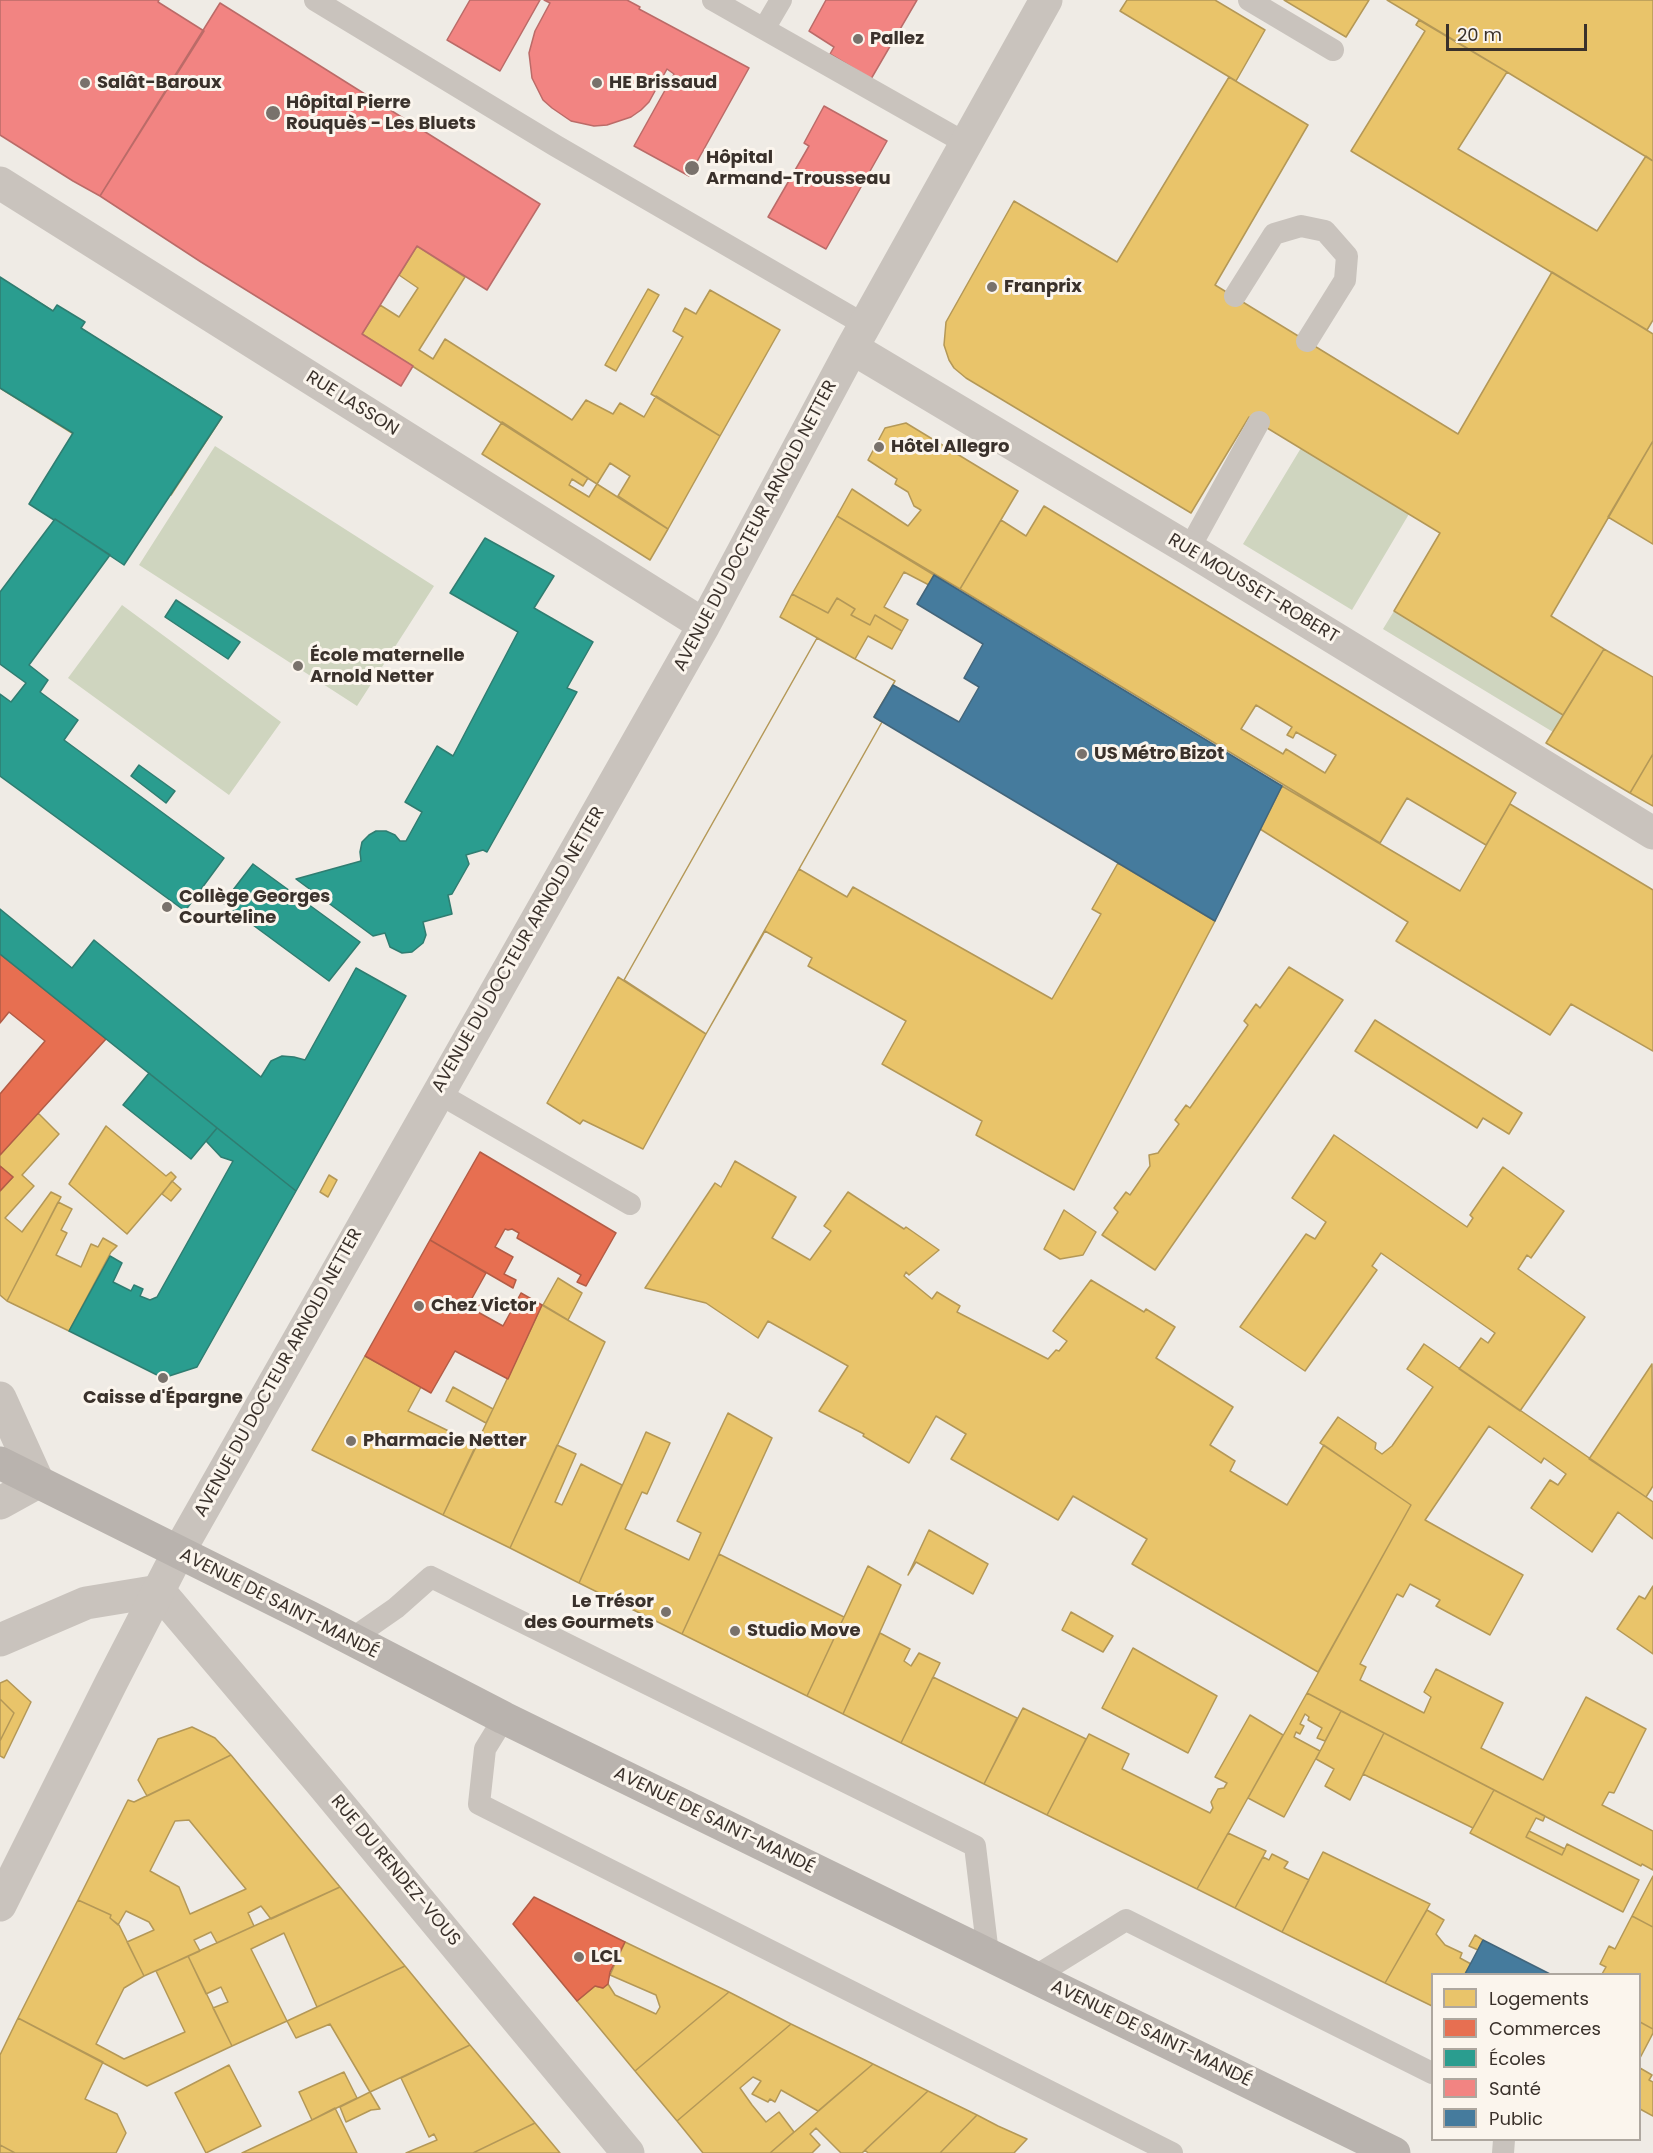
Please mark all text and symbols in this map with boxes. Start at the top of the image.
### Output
scale bar [1449,12,1590,50]
text: 20 m [1457,22,1502,47]
place label: Pallez [870,28,924,50]
marker: Pallez [851,32,865,46]
place label: Salât-Baroux [97,72,222,94]
place label: HE Brissaud [609,72,717,94]
marker: Salât-Baroux [78,76,92,90]
marker: HE Brissaud [590,76,604,90]
place label: Hôpital Pierre Rouquès - Les Bluets [286,92,476,134]
marker: Hôpital Pierre Rouquès - Les Bluets [264,104,282,122]
place label: Hôpital Armand-Trousseau [706,147,891,190]
marker: Hôpital Armand-Trousseau [683,159,701,177]
place label: Franprix [1004,276,1082,298]
marker: Franprix [985,280,999,294]
street label: RUE LASSON [302,367,402,441]
street label: AVENUE DU DOCTEUR ARNOLD NETTER [670,377,842,675]
place label: Hôtel Allegro [891,436,1010,458]
marker: Hôtel Allegro [872,440,886,454]
street label: RUE MOUSSET-ROBERT [1164,530,1342,648]
place label: École maternelle Arnold Netter [310,645,465,688]
marker: École maternelle Arnold Netter [291,659,305,673]
place label: US Métro Bizot [1094,743,1224,765]
marker: US Métro Bizot [1075,747,1089,761]
street label: AVENUE DU DOCTEUR ARNOLD NETTER [428,803,610,1097]
place label: Collège Georges Courteline [179,886,330,928]
marker: Collège Georges Courteline [160,900,174,914]
street label: AVENUE DU DOCTEUR ARNOLD NETTER [190,1225,368,1521]
place label: Chez Victor [431,1295,536,1317]
marker: Chez Victor [412,1299,426,1313]
marker: Caisse d'Épargne [156,1371,170,1385]
place label: Caisse d'Épargne [83,1387,243,1409]
place label: Pharmacie Netter [363,1430,527,1452]
marker: Pharmacie Netter [344,1434,358,1448]
street label: AVENUE DE SAINT-MANDÉ [176,1544,382,1664]
place label: Le Trésor des Gourmets [524,1591,654,1634]
marker: Le Trésor des Gourmets [659,1605,673,1619]
place label: Studio Move [747,1620,861,1642]
marker: Studio Move [728,1624,742,1638]
street label: AVENUE DE SAINT-MANDÉ [610,1763,818,1879]
street label: RUE DU RENDEZ-VOUS [326,1791,464,1951]
place label: LCL [591,1946,622,1968]
marker: LCL [572,1950,586,1964]
legend [1431,1973,1641,2141]
street label: AVENUE DE SAINT-MANDÉ [1047,1976,1255,2092]
text: Logements [1489,1986,1589,2011]
text: Commerces [1489,2016,1601,2041]
text: Écoles [1489,2046,1546,2071]
text: Santé [1489,2076,1541,2101]
text: Public [1489,2106,1543,2131]

